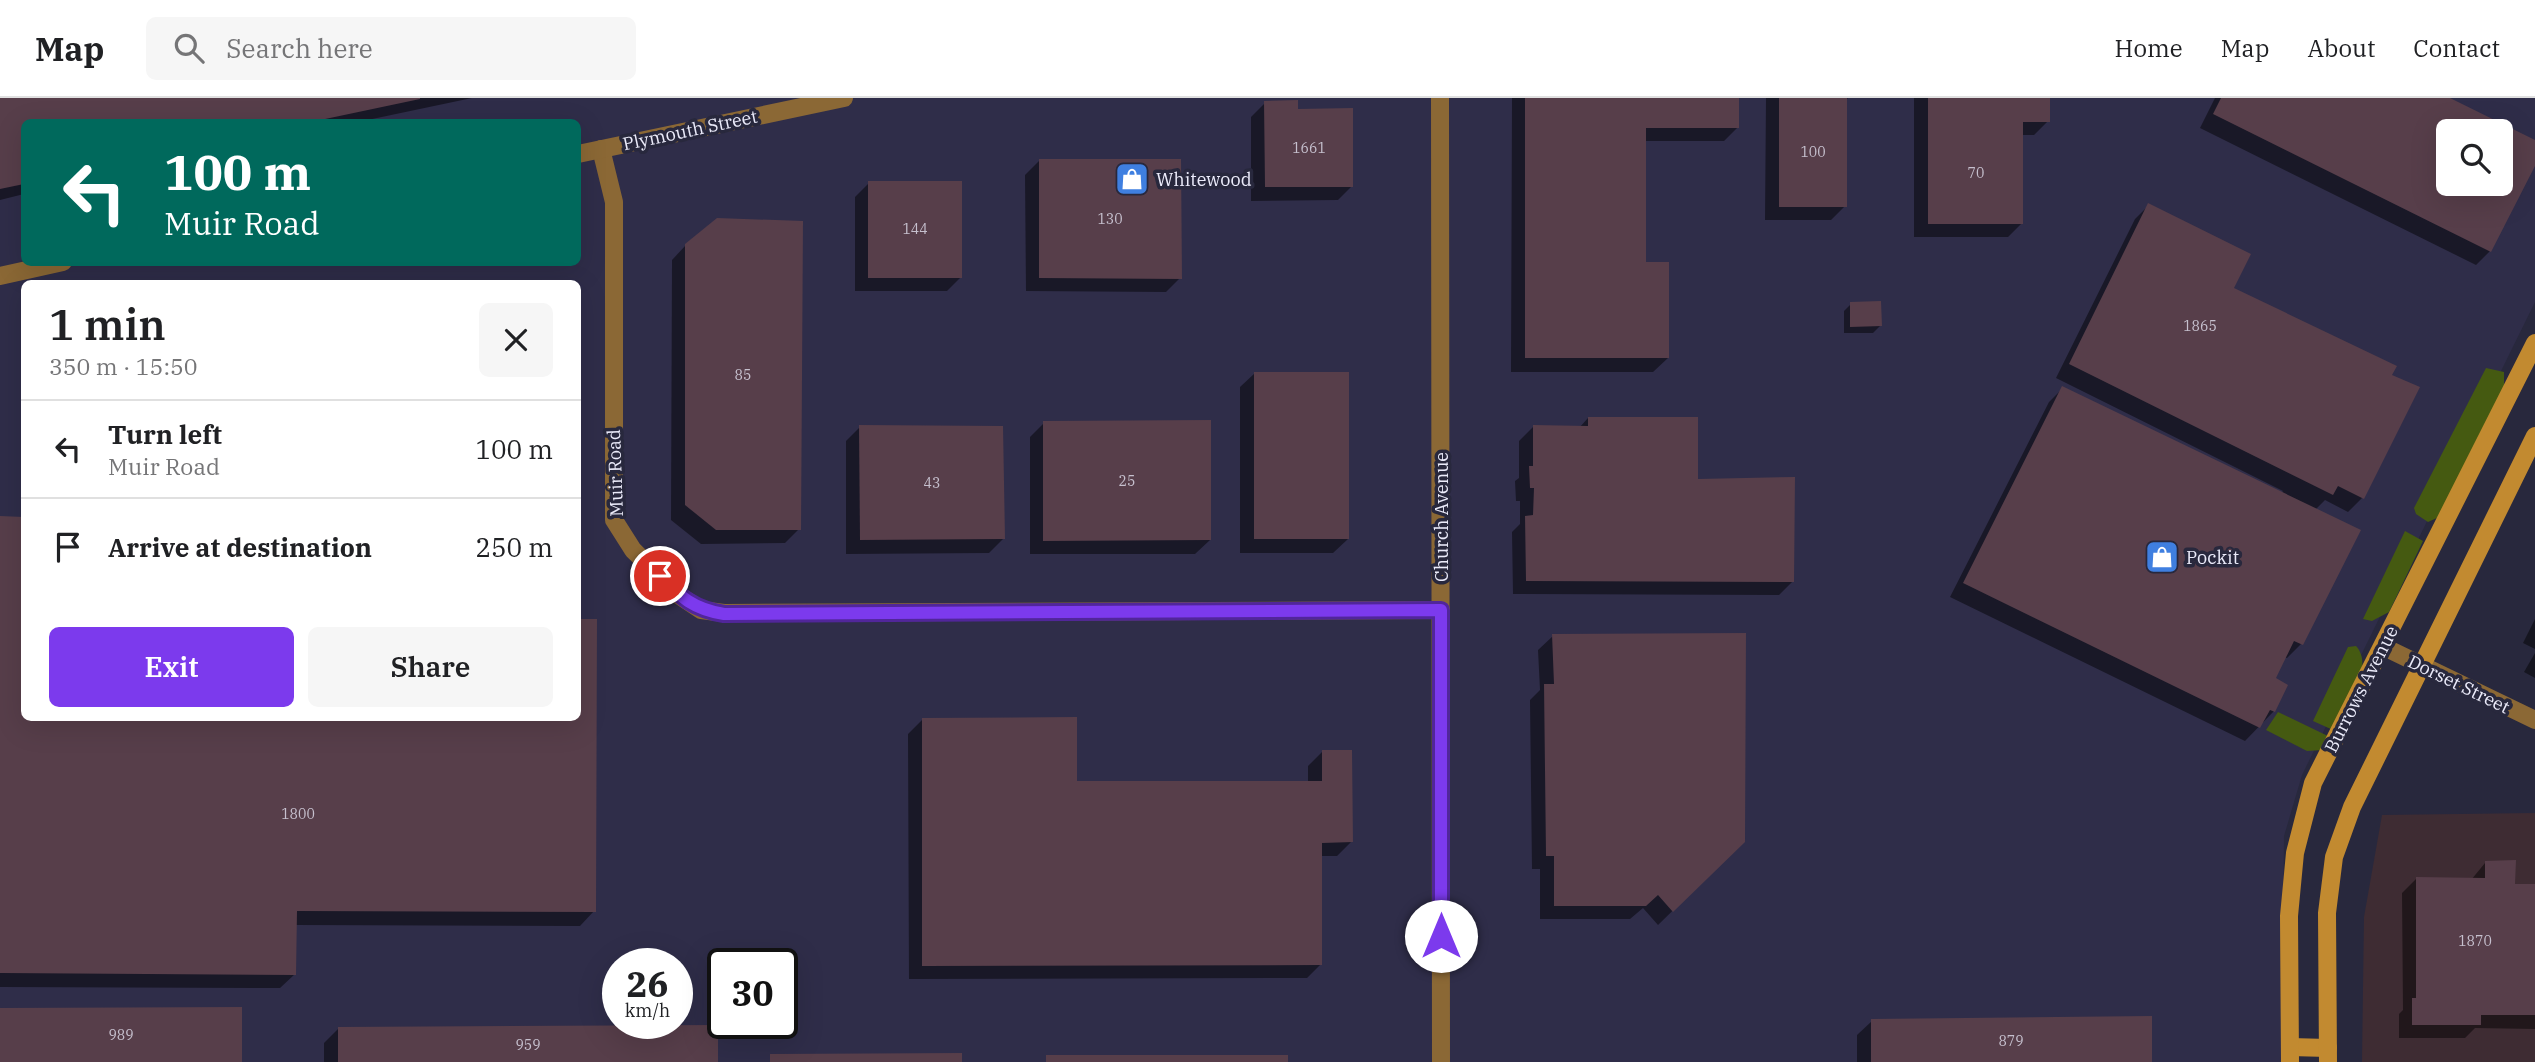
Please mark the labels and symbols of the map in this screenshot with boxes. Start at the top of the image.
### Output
street label: Plymouth Street [621,105,759,155]
house number: 1661 [1292,139,1326,157]
house number: 100 [1800,143,1826,161]
shop icon: Whitewood [1113,160,1151,198]
house number: 70 [1968,164,1984,182]
place label: Whitewood [1156,168,1252,191]
house number: 130 [1097,210,1123,228]
house number: 144 [902,220,928,238]
house number: 1865 [2183,317,2217,335]
house number: 85 [735,366,751,384]
street label: Muir Road [602,429,628,517]
street label: Church Avenue [1430,452,1453,582]
house number: 25 [1119,472,1135,490]
house number: 43 [924,474,940,492]
shop icon: Pockit [2143,538,2181,576]
pin [630,546,690,606]
place label: Pockit [2186,546,2239,569]
street label: Burrows Avenue [2319,622,2403,756]
street label: Dorset Street [2404,649,2514,719]
house number: 1800 [281,805,315,823]
position arrow [1404,899,1478,973]
house number: 1870 [2458,932,2492,950]
speed limit sign: 30 [707,948,798,1039]
house number: 989 [108,1026,134,1044]
house number: 879 [1998,1032,2024,1050]
house number: 959 [515,1036,541,1054]

